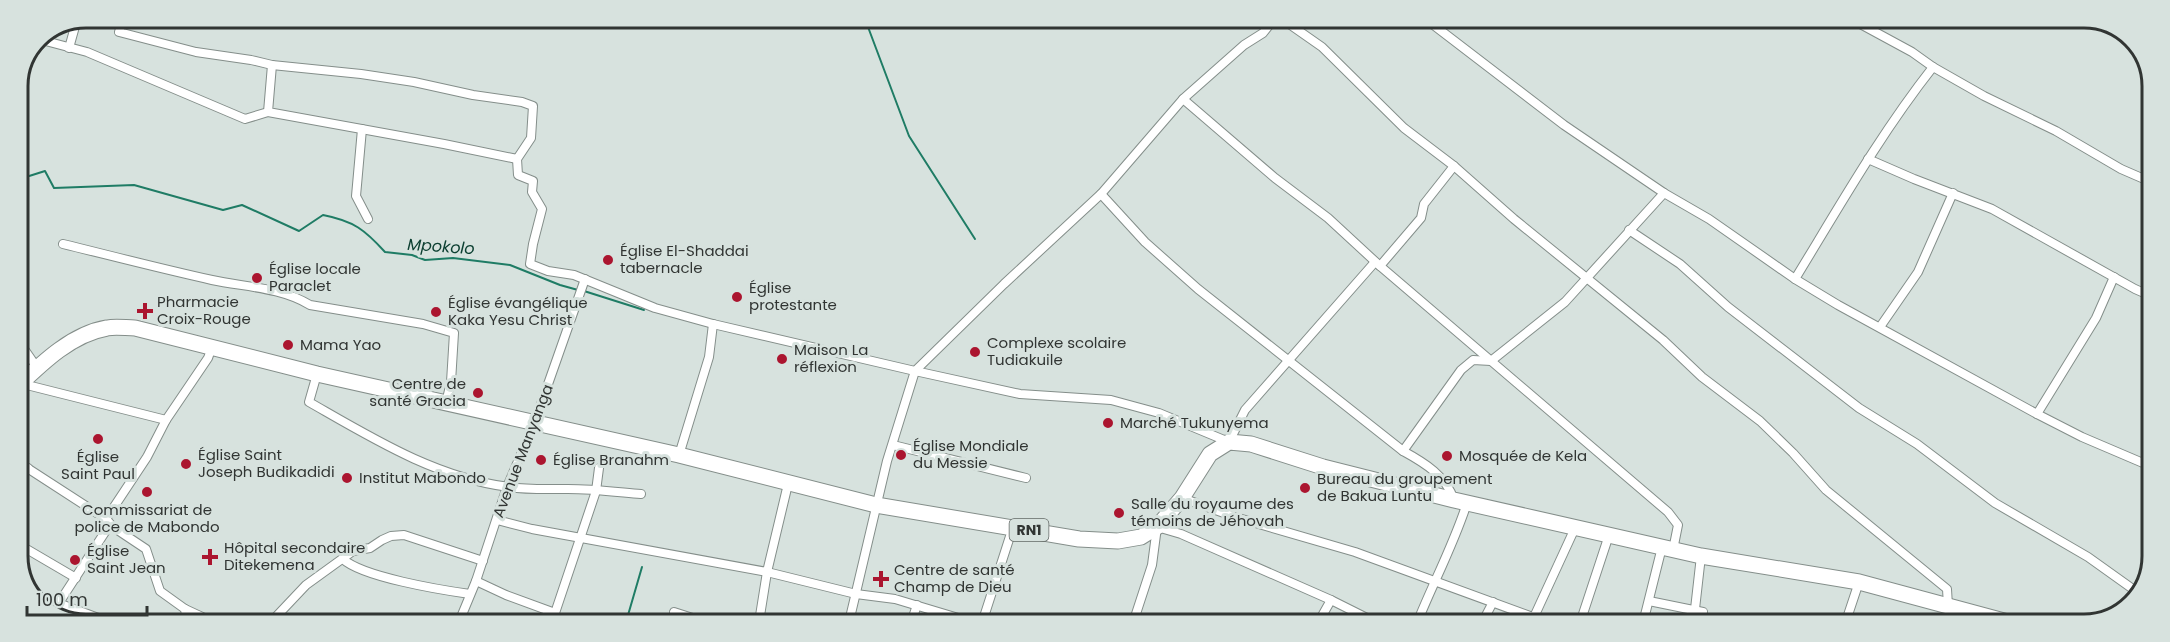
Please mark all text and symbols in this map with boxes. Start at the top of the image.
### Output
water label: Mpokolo [406,233,475,260]
place label: Église El-Shaddai tabernacle [620,240,749,278]
marker: Église El-Shaddai tabernacle [601,253,615,267]
place label: Église locale Paraclet [269,258,361,296]
marker: Église locale Paraclet [250,271,264,285]
place label: Église protestante [749,277,837,315]
marker: Église protestante [730,290,744,304]
place label: Pharmacie Croix-Rouge [157,291,251,329]
place label: Église évangélique Kaka Yesu Christ [448,292,588,330]
marker: Pharmacie Croix-Rouge [138,304,152,318]
marker: Église évangélique Kaka Yesu Christ [429,305,443,319]
place label: Complexe scolaire Tudiakuile [987,332,1126,370]
place label: Mama Yao [300,334,381,355]
marker: Mama Yao [281,338,295,352]
place label: Maison La réflexion [794,339,868,377]
marker: Complexe scolaire Tudiakuile [968,345,982,359]
marker: Maison La réflexion [775,352,789,366]
place label: Centre de santé Gracia [369,373,466,411]
street label: Avenue Manyanga [487,381,558,521]
marker: Centre de santé Gracia [471,386,485,400]
place label: Marché Tukunyema [1120,412,1269,433]
marker: Marché Tukunyema [1101,416,1115,430]
marker: Église Saint Paul [91,432,105,446]
place label: Église Mondiale du Messie [913,435,1028,473]
place label: Église Saint Joseph Budikadidi [198,444,335,482]
place label: Mosquée de Kela [1459,445,1587,466]
place label: Église Saint Paul [61,446,135,484]
marker: Église Mondiale du Messie [894,448,908,462]
place label: Église Branahm [553,449,669,470]
marker: Mosquée de Kela [1440,449,1454,463]
marker: Église Branahm [534,453,548,467]
marker: Église Saint Joseph Budikadidi [179,457,193,471]
place label: Institut Mabondo [359,467,486,488]
place label: Bureau du groupement de Bakua Luntu [1317,468,1492,506]
marker: Institut Mabondo [340,471,354,485]
marker: Bureau du groupement de Bakua Luntu [1298,481,1312,495]
marker: Commissariat de police de Mabondo [140,485,154,499]
place label: Salle du royaume des témoins de Jéhovah [1131,493,1294,531]
place label: Commissariat de police de Mabondo [74,499,220,537]
marker: Salle du royaume des témoins de Jéhovah [1112,506,1126,520]
road number: RN1 [1010,519,1048,541]
place label: Hôpital secondaire Ditekemena [224,537,365,575]
place label: Église Saint Jean [87,540,166,578]
marker: Hôpital secondaire Ditekemena [201,548,219,566]
marker: Église Saint Jean [68,553,82,567]
place label: Centre de santé Champ de Dieu [894,559,1015,597]
marker: Centre de santé Champ de Dieu [872,570,890,588]
scale bar [27,579,147,617]
text: 100 m [36,587,88,612]

